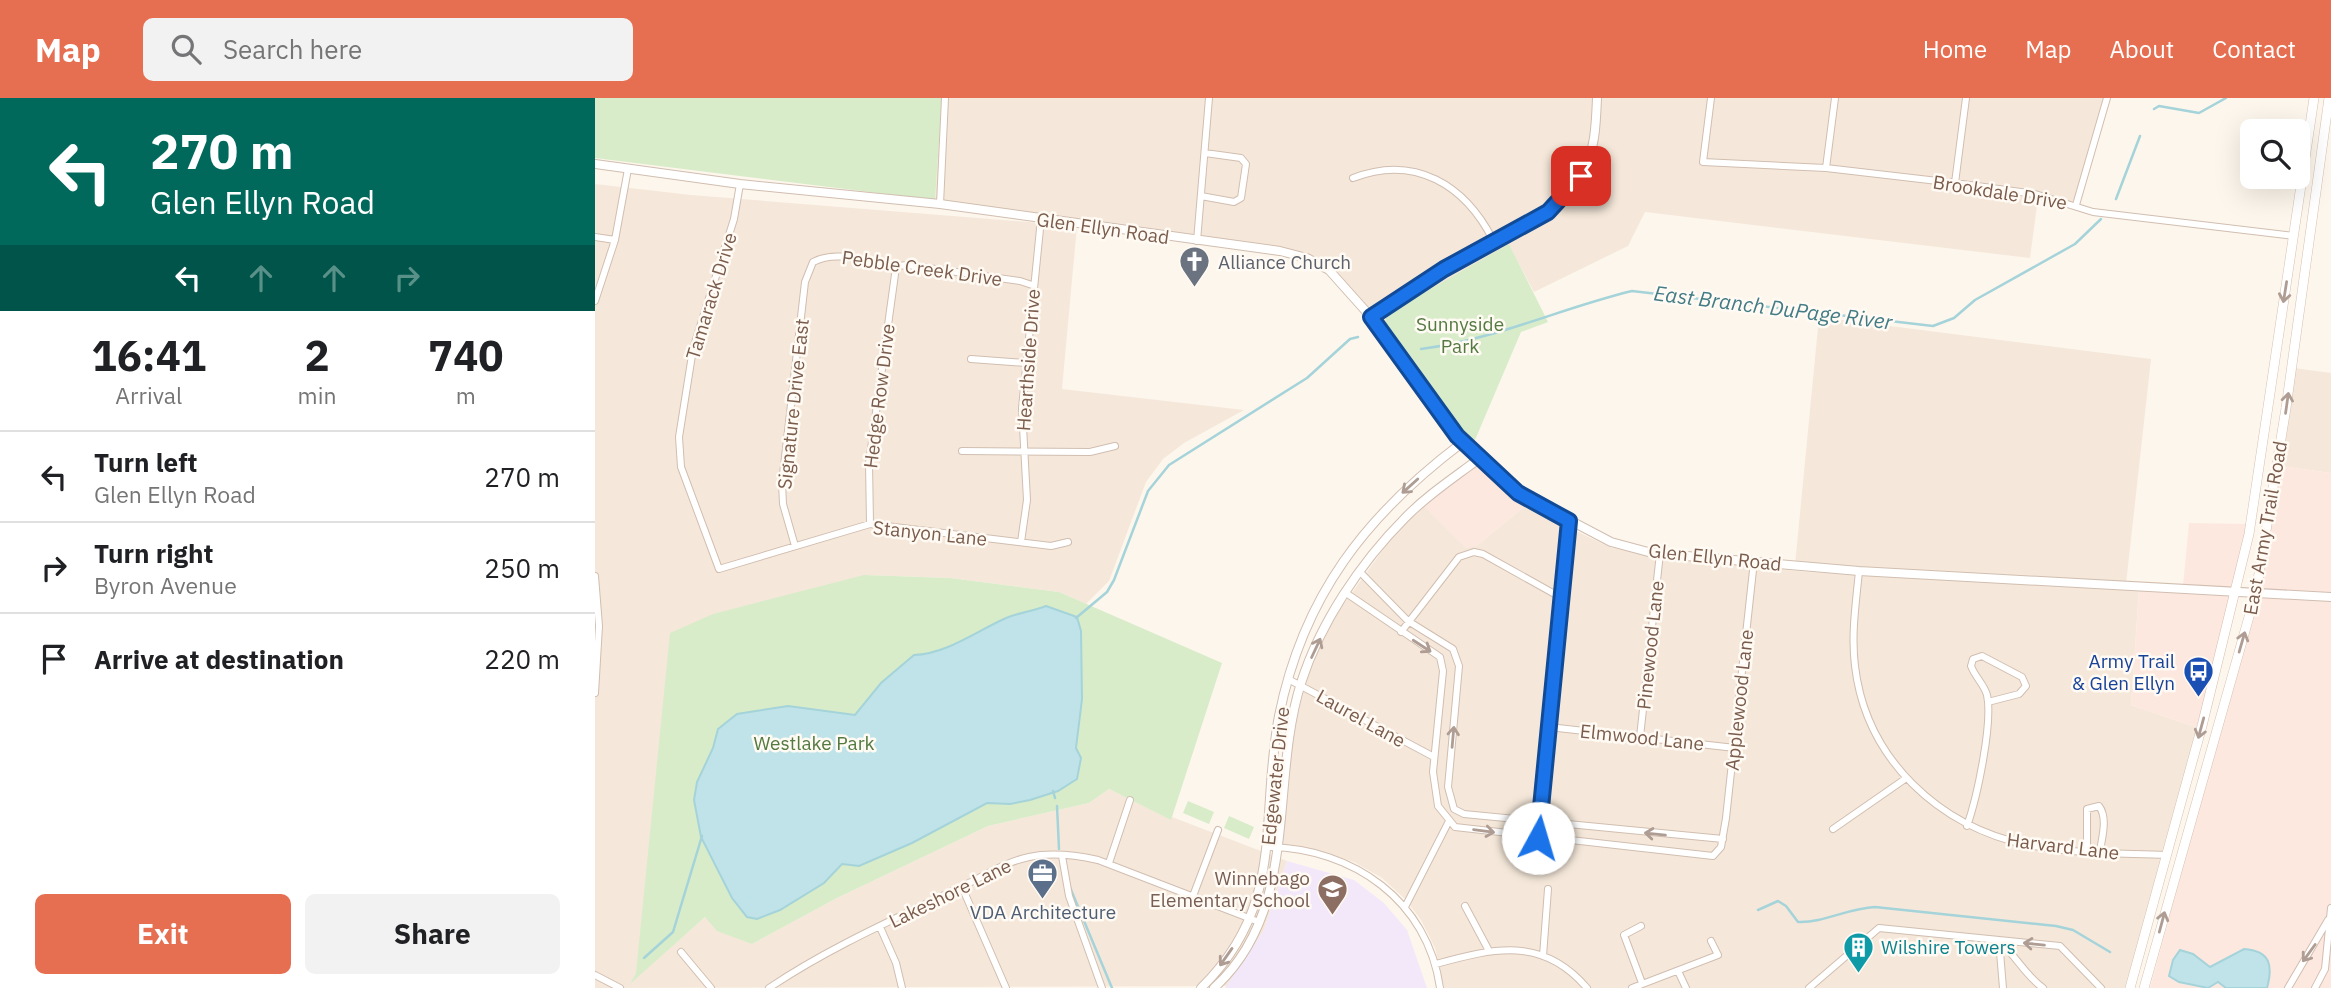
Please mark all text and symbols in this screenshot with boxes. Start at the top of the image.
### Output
search box [143,18,633,81]
text: Map [35,28,101,71]
icon: search [167,30,205,68]
text: Search here [223,32,362,66]
text: Home [1923,33,1987,65]
text: Map [2025,33,2071,65]
text: About [2109,33,2174,65]
text: Contact [2212,33,2296,65]
text: 270 m [150,119,294,182]
map controls [2240,119,2310,189]
button: search [2240,119,2310,189]
icon: left [35,126,126,217]
pin [1551,146,1611,206]
icon: arrive [1562,157,1600,195]
street label: Brookdale Drive [1931,170,2069,214]
text: Glen Ellyn Road [150,181,375,223]
street label: Glen Ellyn Road [1035,207,1171,249]
street label: Tamarack Drive [680,230,742,362]
street label: Pebble Creek Drive [840,245,1004,291]
church icon: Alliance Church [1178,245,1212,289]
place label: Alliance Church [1218,250,1351,274]
icon: left [169,259,207,297]
icon: ahead [242,259,280,297]
icon: ahead [315,259,353,297]
icon: right [388,259,426,297]
water label: East Branch DuPage River [1652,278,1895,336]
one-way arrow [2278,280,2291,303]
street label: Hearthside Drive [1011,288,1045,432]
park label: Sunnyside Park [1416,312,1504,358]
street label: Signature Drive East [772,317,814,491]
street label: Hedge Row Drive [858,322,900,470]
text: 16:41 [91,328,206,383]
text: 2 [304,328,330,383]
text: 740 [428,328,504,383]
text: Arrival [115,380,182,410]
text: min [298,380,336,410]
text: m [456,380,476,410]
one-way arrow [2280,393,2293,415]
street label: East Army Trail Road [2238,439,2292,617]
text: Turn left [94,445,197,479]
icon: left [35,458,73,496]
text: 270 m [484,460,560,494]
one-way arrow [1402,477,1419,494]
text: Glen Ellyn Road [94,479,256,509]
street label: Stanyon Lane [872,515,988,551]
text: Turn right [94,536,213,570]
street label: Glen Ellyn Road [1647,538,1783,576]
icon: right [35,549,73,587]
text: 250 m [484,551,560,585]
text: Byron Avenue [94,570,237,600]
street label: Pinewood Lane [1631,579,1669,711]
street label: Applewood Lane [1720,628,1758,772]
one-way arrow [2237,631,2250,653]
one-way arrow [1309,638,1323,659]
one-way arrow [1411,639,1431,653]
icon: arrive [35,640,73,678]
text: Arrive at destination [94,642,344,676]
text: 220 m [484,642,560,676]
place label: Army Trail & Glen Ellyn [2072,649,2175,695]
bus stop icon: Army Trail & Glen Ellyn [2181,655,2215,699]
street label: Laurel Lane [1312,684,1410,752]
street label: Edgewater Drive [1256,705,1294,847]
one-way arrow [2194,717,2207,739]
street label: Elmwood Lane [1579,719,1705,755]
one-way arrow [1447,726,1460,749]
park label: Westlake Park [753,731,875,755]
position arrow [1501,801,1575,875]
one-way arrow [1472,825,1495,838]
one-way arrow [1644,827,1667,840]
street label: Harvard Lane [2005,827,2121,865]
street label: Lakeshore Lane [885,853,1015,933]
office icon: VDA Architecture [1026,856,1060,900]
place label: Winnebago Elementary School [1150,866,1310,912]
school or university icon: Winnebago Elementary School [1316,872,1350,916]
button: Exit [35,894,291,974]
button: Share [305,894,560,974]
place label: VDA Architecture [970,900,1116,924]
one-way arrow [2156,911,2169,934]
building icon: Wilshire Towers [1841,930,1875,974]
place label: Wilshire Towers [1881,935,2016,959]
one-way arrow [2023,937,2046,950]
one-way arrow [2302,943,2317,962]
one-way arrow [1219,947,1233,966]

